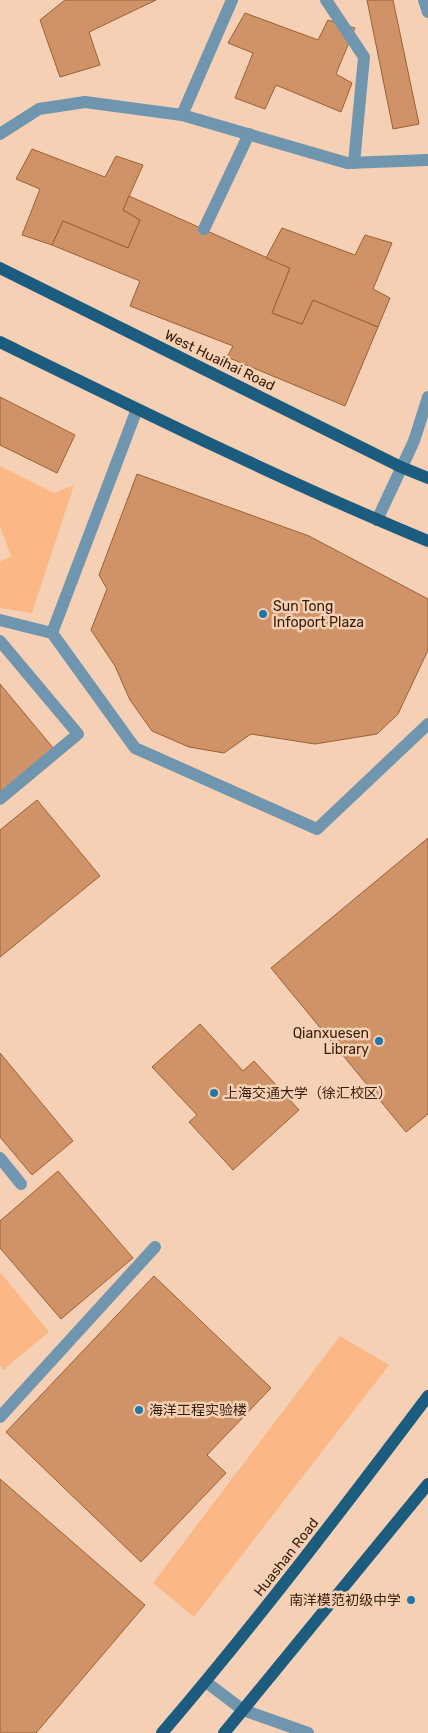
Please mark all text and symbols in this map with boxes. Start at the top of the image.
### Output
street label: West Huaihai Road [162,326,278,395]
place label: Sun Tong Infoport Plaza [273,598,364,631]
marker: Sun Tong Infoport Plaza [257,608,269,620]
place label: Qianxuesen Library [293,1025,369,1058]
marker: Qianxuesen Library [373,1035,385,1047]
place label: 上海交通大学（徐汇校区） [224,1085,392,1102]
marker: 上海交通大学（徐汇校区） [208,1087,220,1099]
place label: 海洋工程实验楼 [149,1402,247,1419]
marker: 海洋工程实验楼 [133,1404,145,1416]
street label: Huashan Road [251,1515,322,1600]
place label: 南洋模范初级中学 [289,1592,401,1609]
marker: 南洋模范初级中学 [405,1594,417,1606]

